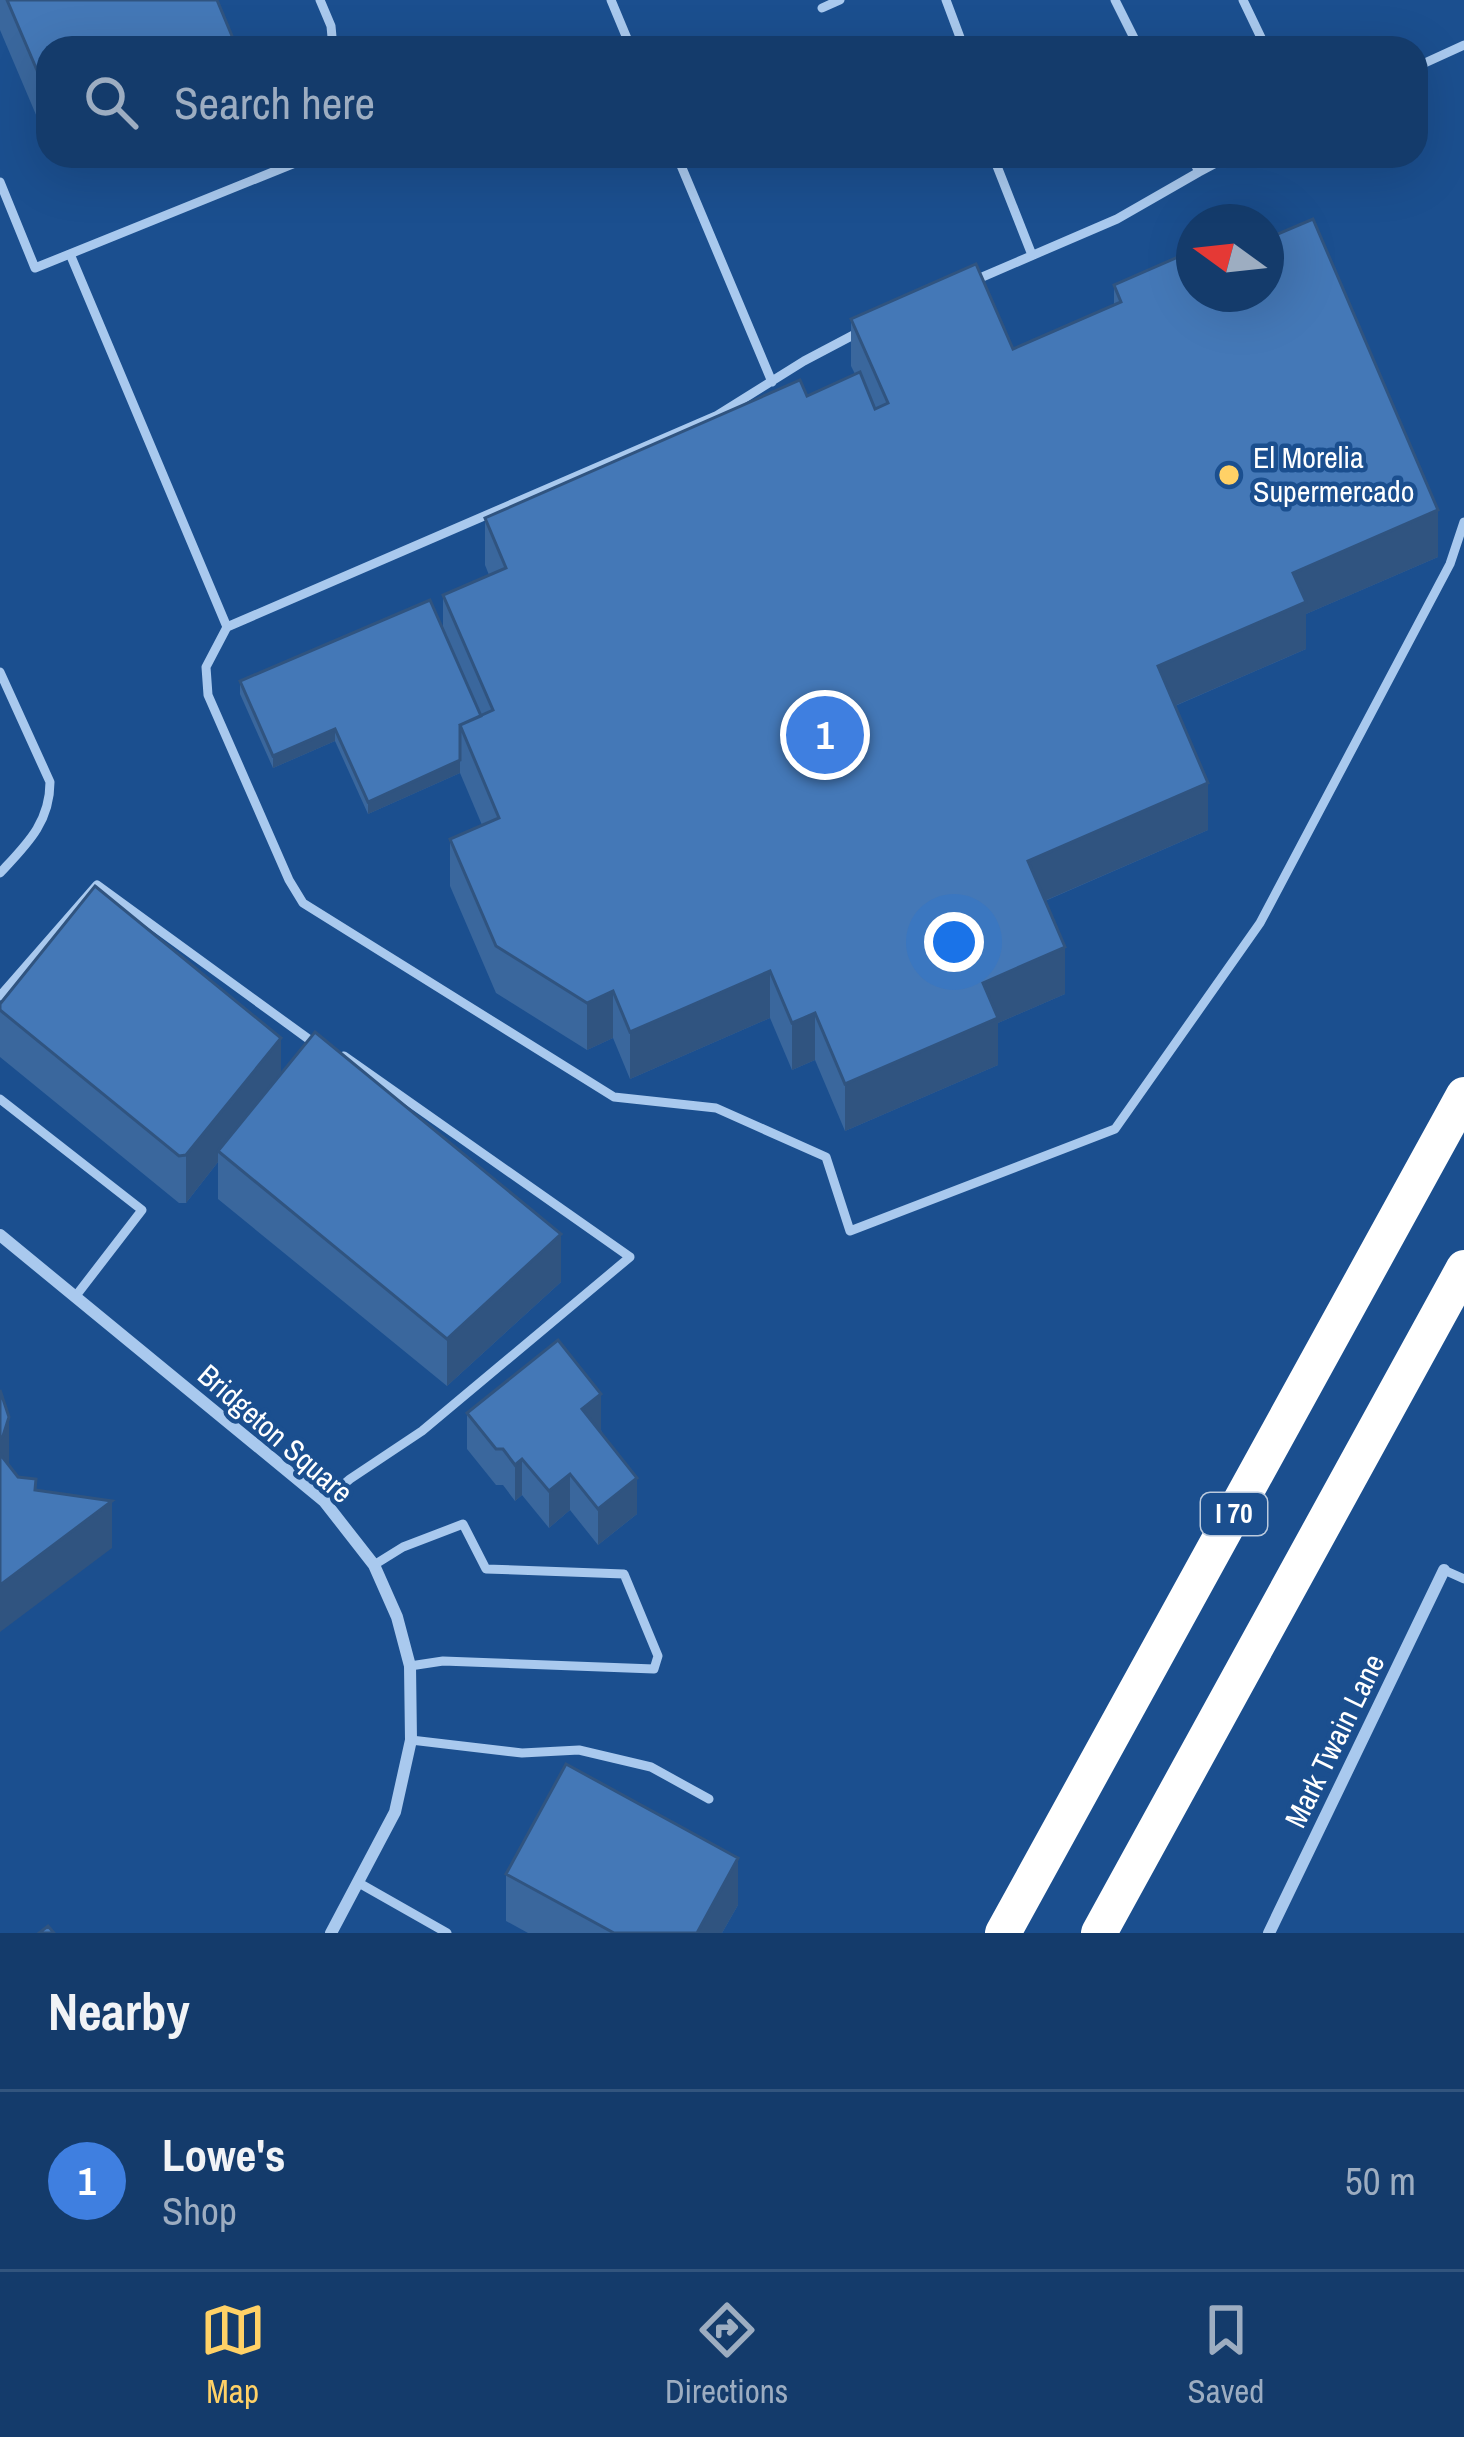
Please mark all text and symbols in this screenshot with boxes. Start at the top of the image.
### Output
search box [36,36,1428,168]
icon: search [78,69,144,135]
text: Search here [174,72,375,133]
north arrow [1176,204,1284,312]
place label: El Morelia Supermercado [1253,437,1414,511]
marker: El Morelia Supermercado [1216,462,1242,488]
pin: 1 [786,690,864,780]
your location [924,912,984,972]
street label: Bridgeton Square [190,1355,362,1512]
road number: I 70 [1201,1493,1267,1535]
street label: Mark Twain Lane [1275,1647,1393,1834]
text: Nearby [48,1977,190,2046]
text: Lowe's [162,2124,286,2185]
text: 1 [78,2155,96,2207]
text: 50 m [1345,2155,1416,2207]
text: Shop [162,2185,237,2237]
tab: Map [200,2297,266,2413]
tab: Directions [665,2297,788,2413]
tab: Saved [1188,2297,1264,2413]

